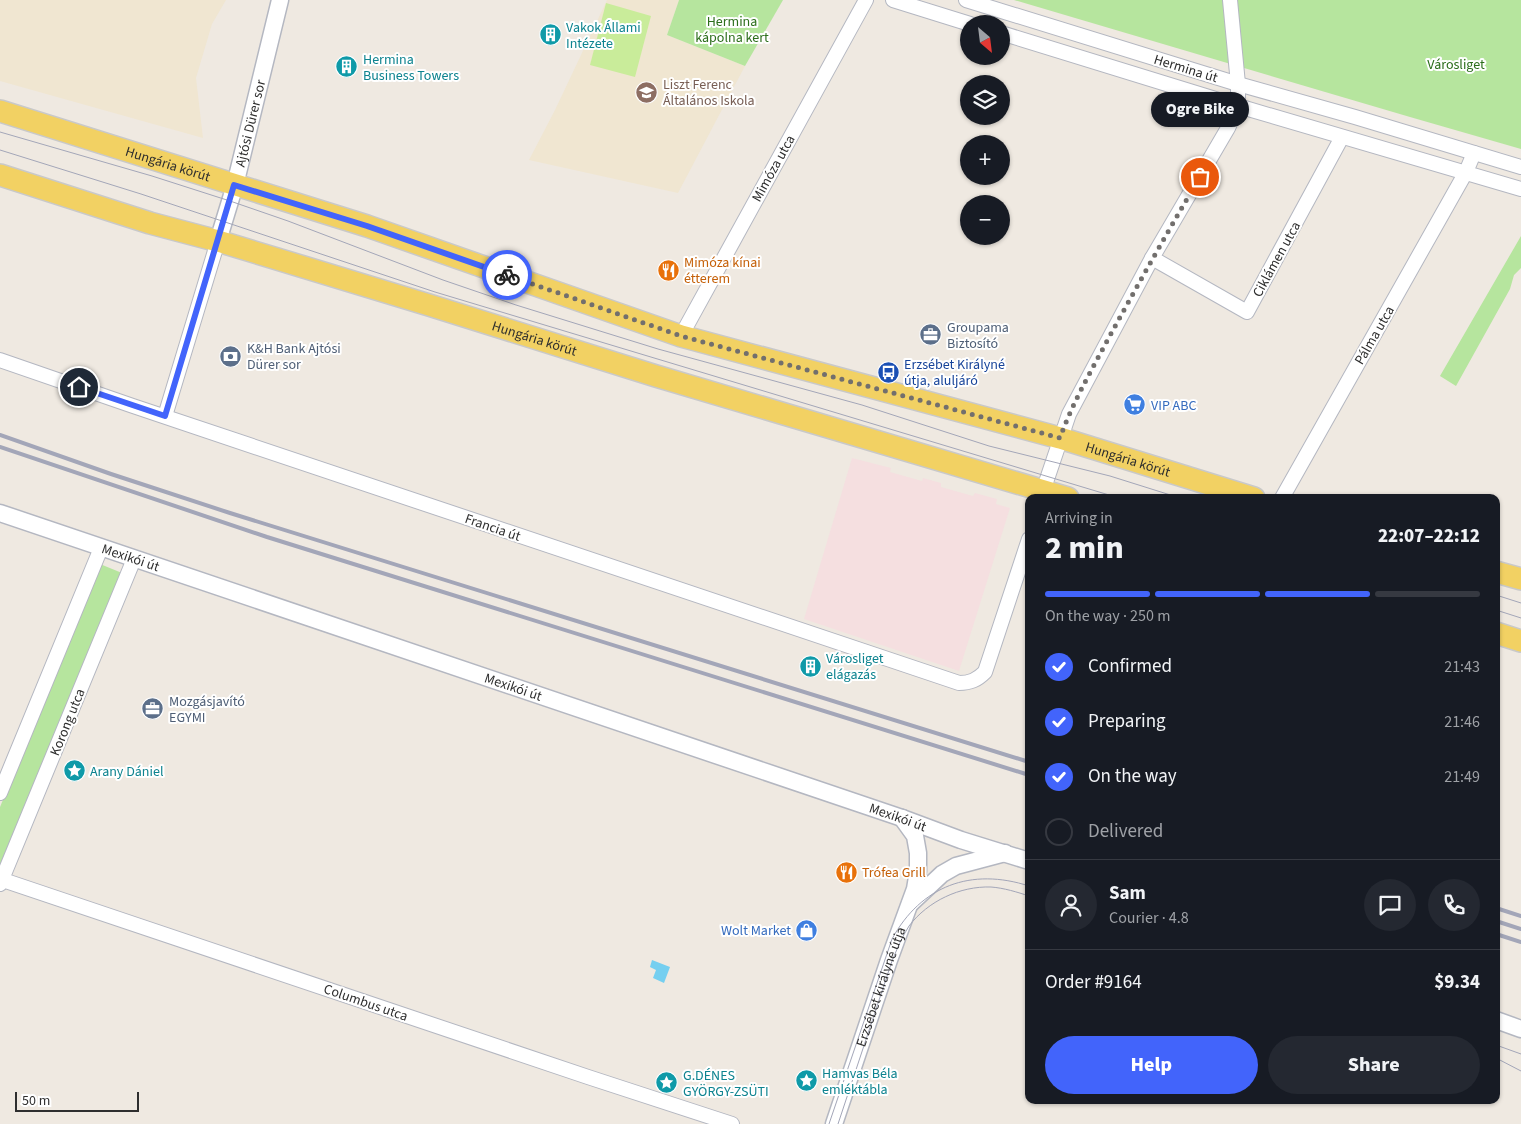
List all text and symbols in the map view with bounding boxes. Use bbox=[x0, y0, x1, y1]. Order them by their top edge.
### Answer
park label: Hermina kápolna kert bbox=[695, 12, 769, 48]
north arrow bbox=[960, 15, 1010, 65]
map controls bbox=[960, 15, 1010, 245]
place label: Vakok Állami Intézete bbox=[566, 18, 641, 54]
building icon: Vakok Állami Intézete bbox=[538, 23, 562, 47]
place label: Hermina Business Towers bbox=[363, 50, 459, 86]
street label: Hermina út bbox=[1151, 50, 1220, 88]
building icon: Hermina Business Towers bbox=[335, 55, 359, 79]
park label: Városliget bbox=[1427, 55, 1485, 75]
place label: Liszt Ferenc Általános Iskola bbox=[663, 75, 755, 111]
button: layers bbox=[960, 75, 1010, 125]
street label: Ajtósi Dürer sor bbox=[231, 78, 271, 169]
school or university icon: Liszt Ferenc Általános Iskola bbox=[635, 80, 659, 104]
callout: Ogre Bike bbox=[1151, 92, 1249, 127]
text: Ogre Bike bbox=[1166, 98, 1234, 120]
street label: Mimóza utca bbox=[747, 131, 800, 206]
button: + bbox=[960, 135, 1010, 185]
street label: Hungária körút bbox=[123, 142, 213, 187]
pin bbox=[1179, 156, 1221, 198]
icon: bag bbox=[1186, 163, 1214, 191]
button: − bbox=[960, 195, 1010, 245]
street label: Ciklámen utca bbox=[1248, 218, 1306, 301]
courier bbox=[482, 250, 532, 300]
place label: Mimóza kínai étterem bbox=[684, 253, 761, 289]
restaurant icon: Mimóza kínai étterem bbox=[656, 258, 680, 282]
icon: bike bbox=[493, 261, 521, 289]
street label: Pálma utca bbox=[1350, 302, 1400, 369]
street label: Hungária körút bbox=[489, 316, 580, 362]
place label: Groupama Biztosító bbox=[947, 318, 1009, 354]
office icon: Groupama Biztosító bbox=[919, 323, 943, 347]
place label: K&H Bank Ajtósi Dürer sor bbox=[247, 339, 341, 375]
bank icon: K&H Bank Ajtósi Dürer sor bbox=[219, 344, 243, 368]
place label: Erzsébet Királyné útja, aluljáró bbox=[904, 355, 1005, 391]
bus stop icon: Erzsébet Királyné útja, aluljáró bbox=[876, 360, 900, 384]
pin bbox=[58, 366, 100, 408]
icon: home bbox=[65, 373, 93, 401]
supermarket icon: VIP ABC bbox=[1123, 393, 1147, 417]
place label: VIP ABC bbox=[1151, 396, 1196, 416]
street label: Hungária körút bbox=[1083, 437, 1173, 483]
text: Arriving in bbox=[1045, 507, 1113, 529]
street label: Francia út bbox=[462, 509, 524, 547]
text: 22:07–22:12 bbox=[1378, 523, 1480, 550]
text: 2 min bbox=[1045, 525, 1124, 571]
street label: Mexikói út bbox=[99, 539, 162, 577]
text: On the way · 250 m bbox=[1045, 605, 1170, 627]
place label: Városliget elágazás bbox=[826, 649, 884, 685]
icon: check bbox=[1045, 653, 1073, 681]
text: Confirmed bbox=[1088, 653, 1172, 680]
building icon: Városliget elágazás bbox=[798, 654, 822, 678]
text: 21:43 bbox=[1444, 656, 1480, 678]
street label: Mexikói út bbox=[482, 669, 545, 707]
street label: Korong utca bbox=[45, 686, 90, 759]
place label: Mozgásjavító EGYMI bbox=[169, 692, 245, 728]
office icon: Mozgásjavító EGYMI bbox=[141, 697, 165, 721]
icon: check bbox=[1045, 708, 1073, 736]
text: Preparing bbox=[1088, 708, 1166, 735]
text: 21:46 bbox=[1444, 711, 1480, 733]
place icon: Arany Dániel bbox=[62, 759, 86, 783]
place label: Arany Dániel bbox=[90, 762, 164, 782]
icon: check bbox=[1045, 763, 1073, 791]
text: On the way bbox=[1088, 763, 1177, 790]
text: 21:49 bbox=[1444, 766, 1480, 788]
street label: Mexikói út bbox=[866, 799, 929, 837]
text: Delivered bbox=[1088, 818, 1163, 845]
restaurant icon: Trófea Grill bbox=[834, 860, 858, 884]
place label: Trófea Grill bbox=[862, 863, 926, 883]
button: person bbox=[1045, 879, 1097, 931]
button: chat bbox=[1364, 879, 1416, 931]
button: phone bbox=[1428, 879, 1480, 931]
text: Sam bbox=[1109, 880, 1146, 907]
text: Courier · 4.8 bbox=[1109, 907, 1189, 929]
shop icon: Wolt Market bbox=[795, 918, 819, 942]
place label: Wolt Market bbox=[721, 921, 791, 941]
street label: Erzsébet királyné útja bbox=[852, 924, 911, 1050]
text: Order #9164 bbox=[1045, 969, 1142, 996]
text: $9.34 bbox=[1434, 969, 1480, 996]
street label: Columbus utca bbox=[321, 979, 410, 1027]
button: Help bbox=[1045, 1036, 1258, 1094]
button: Share bbox=[1268, 1036, 1480, 1094]
place label: Hamvas Béla emléktábla bbox=[822, 1064, 898, 1100]
place label: G.DÉNES GYÖRGY-ZSÜTI bbox=[683, 1066, 769, 1102]
place icon: Hamvas Béla emléktábla bbox=[794, 1069, 818, 1093]
place icon: G.DÉNES GYÖRGY-ZSÜTI bbox=[655, 1071, 679, 1095]
scale bar bbox=[15, 1089, 139, 1112]
text: 50 m bbox=[22, 1091, 50, 1111]

